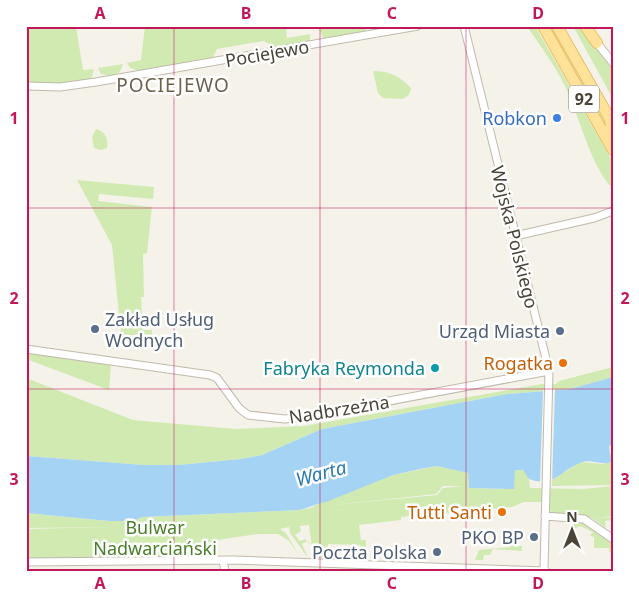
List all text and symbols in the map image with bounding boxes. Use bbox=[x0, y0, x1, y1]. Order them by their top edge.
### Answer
text: A bbox=[94, 2, 106, 24]
text: B bbox=[241, 2, 251, 24]
text: C bbox=[387, 2, 397, 24]
text: D bbox=[532, 2, 544, 24]
street label: Pociejewo bbox=[223, 34, 311, 72]
district label: POCIEJEWO bbox=[116, 72, 230, 98]
road number: 92 bbox=[569, 86, 599, 112]
place label: Robkon bbox=[482, 106, 547, 130]
text: 1 bbox=[9, 107, 19, 129]
text: 1 bbox=[620, 107, 630, 129]
marker: Robkon bbox=[551, 112, 563, 124]
street label: Wojska Polskiego bbox=[486, 163, 544, 311]
text: 2 bbox=[9, 287, 19, 309]
text: 2 bbox=[620, 287, 630, 309]
place label: Zakład Usług Wodnych bbox=[105, 307, 214, 352]
place label: Urząd Miasta bbox=[439, 319, 550, 343]
marker: Zakład Usług Wodnych bbox=[89, 323, 101, 335]
marker: Urząd Miasta bbox=[554, 325, 566, 337]
place label: Rogatka bbox=[484, 351, 553, 375]
place label: Fabryka Reymonda bbox=[263, 356, 425, 380]
marker: Rogatka bbox=[557, 357, 569, 369]
marker: Fabryka Reymonda bbox=[429, 362, 441, 374]
street label: Nadbrzeżna bbox=[287, 389, 391, 429]
water label: Warta bbox=[293, 454, 349, 492]
text: 3 bbox=[9, 468, 19, 490]
text: 3 bbox=[620, 468, 630, 490]
place label: Tutti Santi bbox=[407, 500, 492, 524]
north arrow bbox=[546, 504, 596, 554]
marker: Tutti Santi bbox=[496, 506, 508, 518]
text: N bbox=[566, 507, 578, 526]
park label: Bulwar Nadwarciański bbox=[93, 515, 217, 560]
place label: PKO BP bbox=[461, 525, 524, 549]
marker: PKO BP bbox=[528, 531, 540, 543]
place label: Poczta Polska bbox=[312, 540, 427, 564]
marker: Poczta Polska bbox=[431, 546, 443, 558]
text: A bbox=[94, 572, 106, 594]
text: B bbox=[241, 572, 251, 594]
text: C bbox=[387, 572, 397, 594]
text: D bbox=[532, 572, 544, 594]

